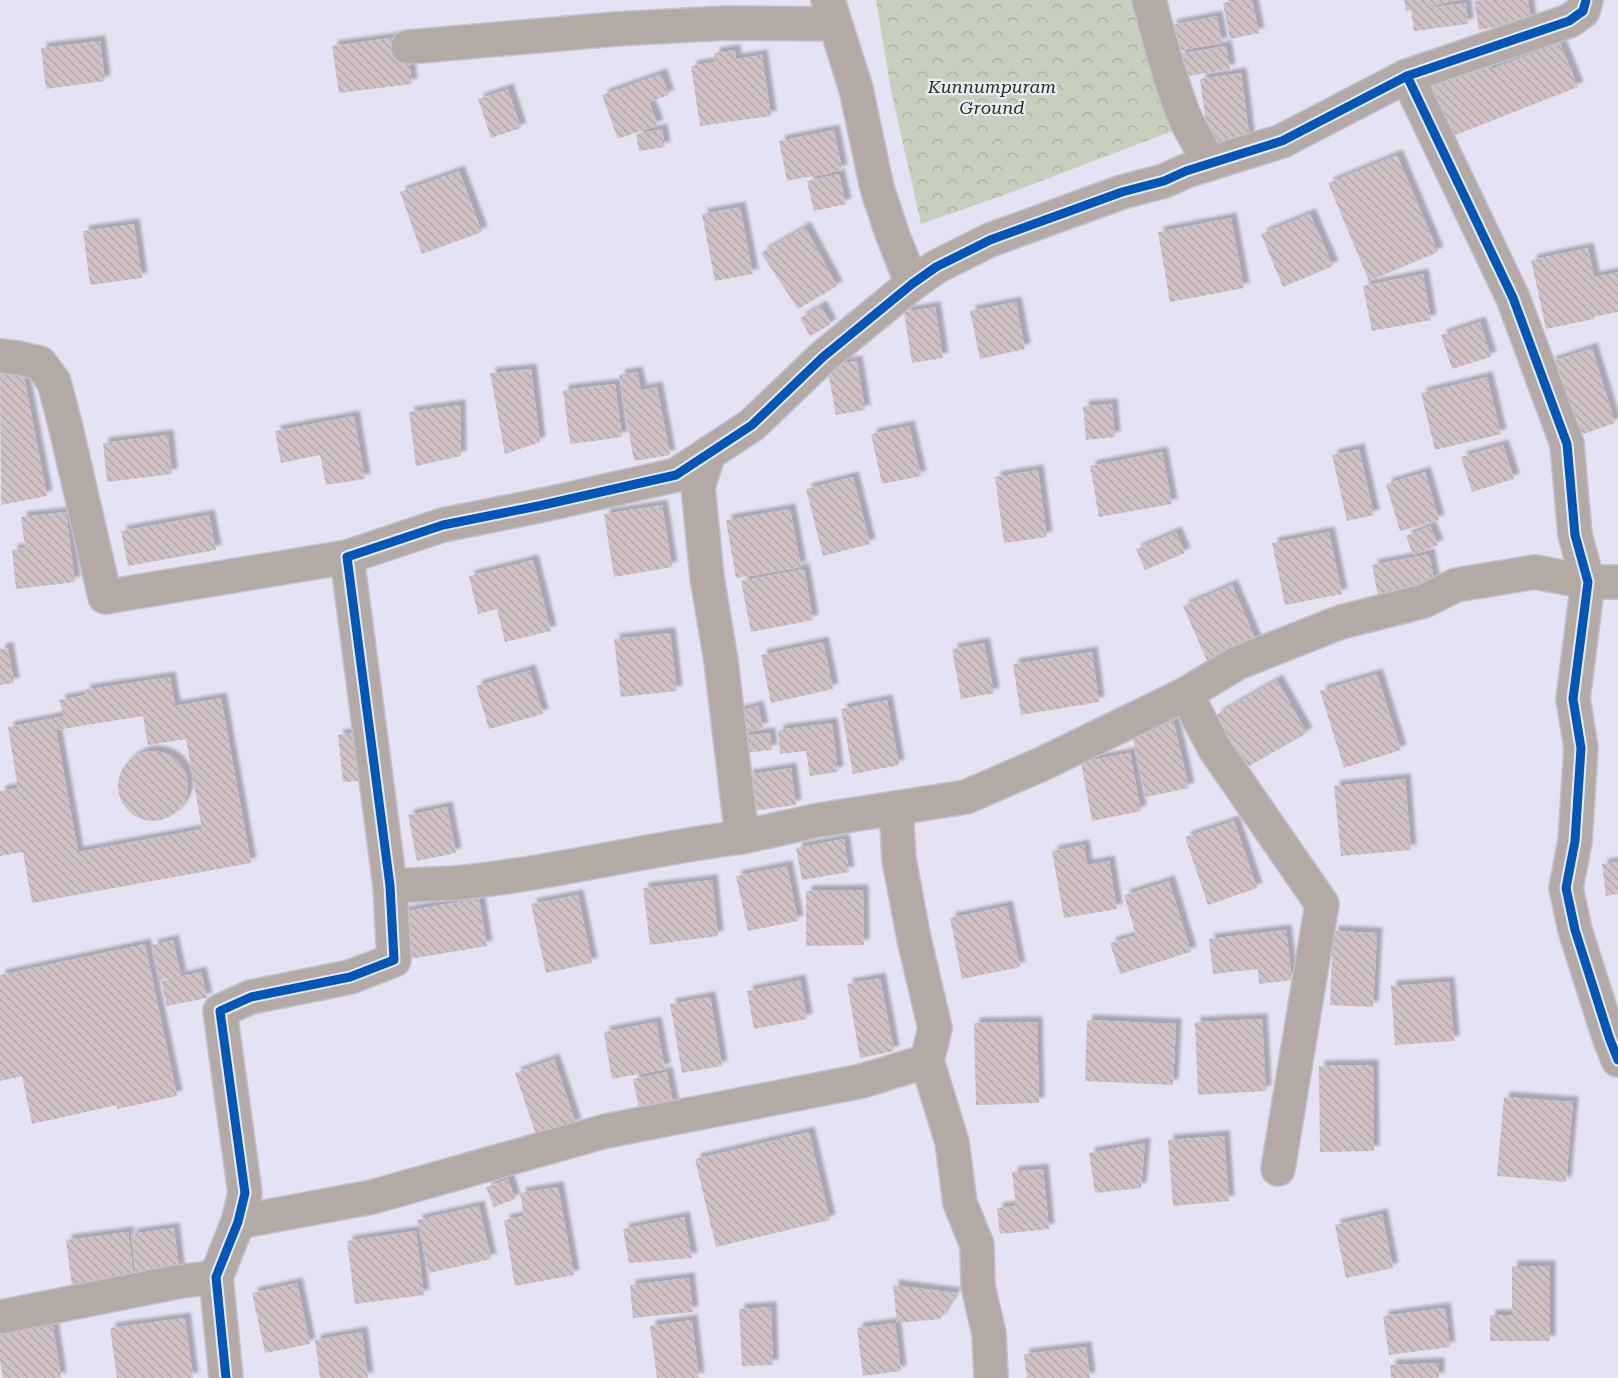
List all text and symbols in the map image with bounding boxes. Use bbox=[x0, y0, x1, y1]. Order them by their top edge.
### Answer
park label: Kunnumpuram Ground bbox=[927, 76, 1056, 118]

